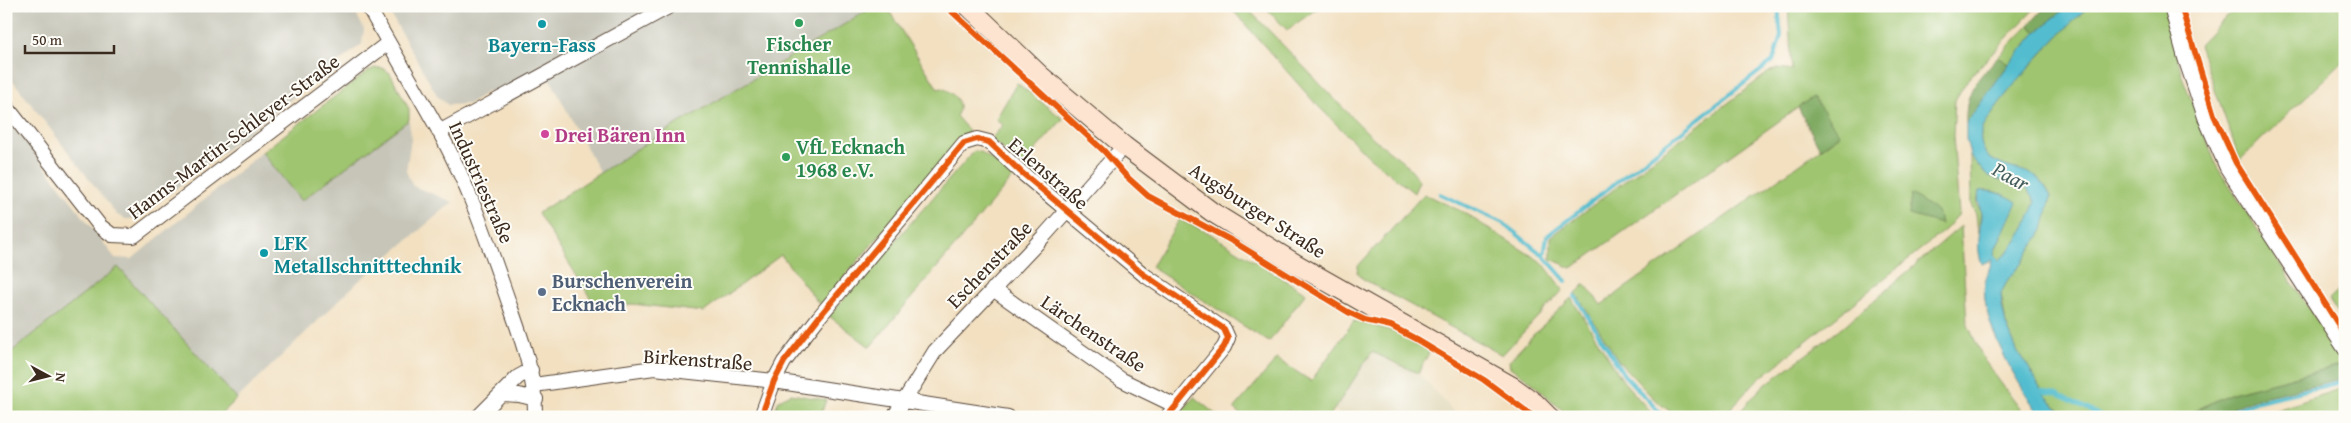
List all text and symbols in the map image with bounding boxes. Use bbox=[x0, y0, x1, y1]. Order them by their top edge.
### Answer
marker: Fischer Tennishalle bbox=[793, 17, 805, 29]
marker: Bayern-Fass bbox=[536, 18, 548, 30]
scale bar bbox=[25, 22, 114, 54]
text: 50 m bbox=[32, 29, 63, 50]
place label: Fischer Tennishalle bbox=[747, 29, 851, 81]
place label: Bayern-Fass bbox=[488, 30, 596, 59]
street label: Hanns-Martin-Schleyer-Straße bbox=[121, 47, 345, 225]
street label: Industriestraße bbox=[442, 116, 522, 248]
place label: Drei Bären Inn bbox=[555, 120, 685, 149]
marker: Drei Bären Inn bbox=[539, 128, 551, 140]
street label: Erlenstraße bbox=[1002, 130, 1096, 216]
place label: VfL Ecknach 1968 e.V. bbox=[796, 132, 905, 184]
marker: VfL Ecknach 1968 e.V. bbox=[780, 151, 792, 163]
water label: Paar bbox=[1986, 153, 2036, 199]
street label: Augsburger Straße bbox=[1184, 155, 1332, 265]
street label: Eschenstraße bbox=[940, 214, 1038, 314]
place label: LFK Metallschnitttechnik bbox=[274, 228, 462, 280]
marker: LFK Metallschnitttechnik bbox=[258, 247, 270, 259]
place label: Burschenverein Ecknach bbox=[552, 266, 693, 318]
marker: Burschenverein Ecknach bbox=[536, 286, 548, 298]
street label: Lärchenstraße bbox=[1036, 287, 1152, 379]
street label: Birkenstraße bbox=[643, 341, 753, 377]
north arrow bbox=[22, 350, 72, 400]
text: N bbox=[50, 372, 71, 384]

